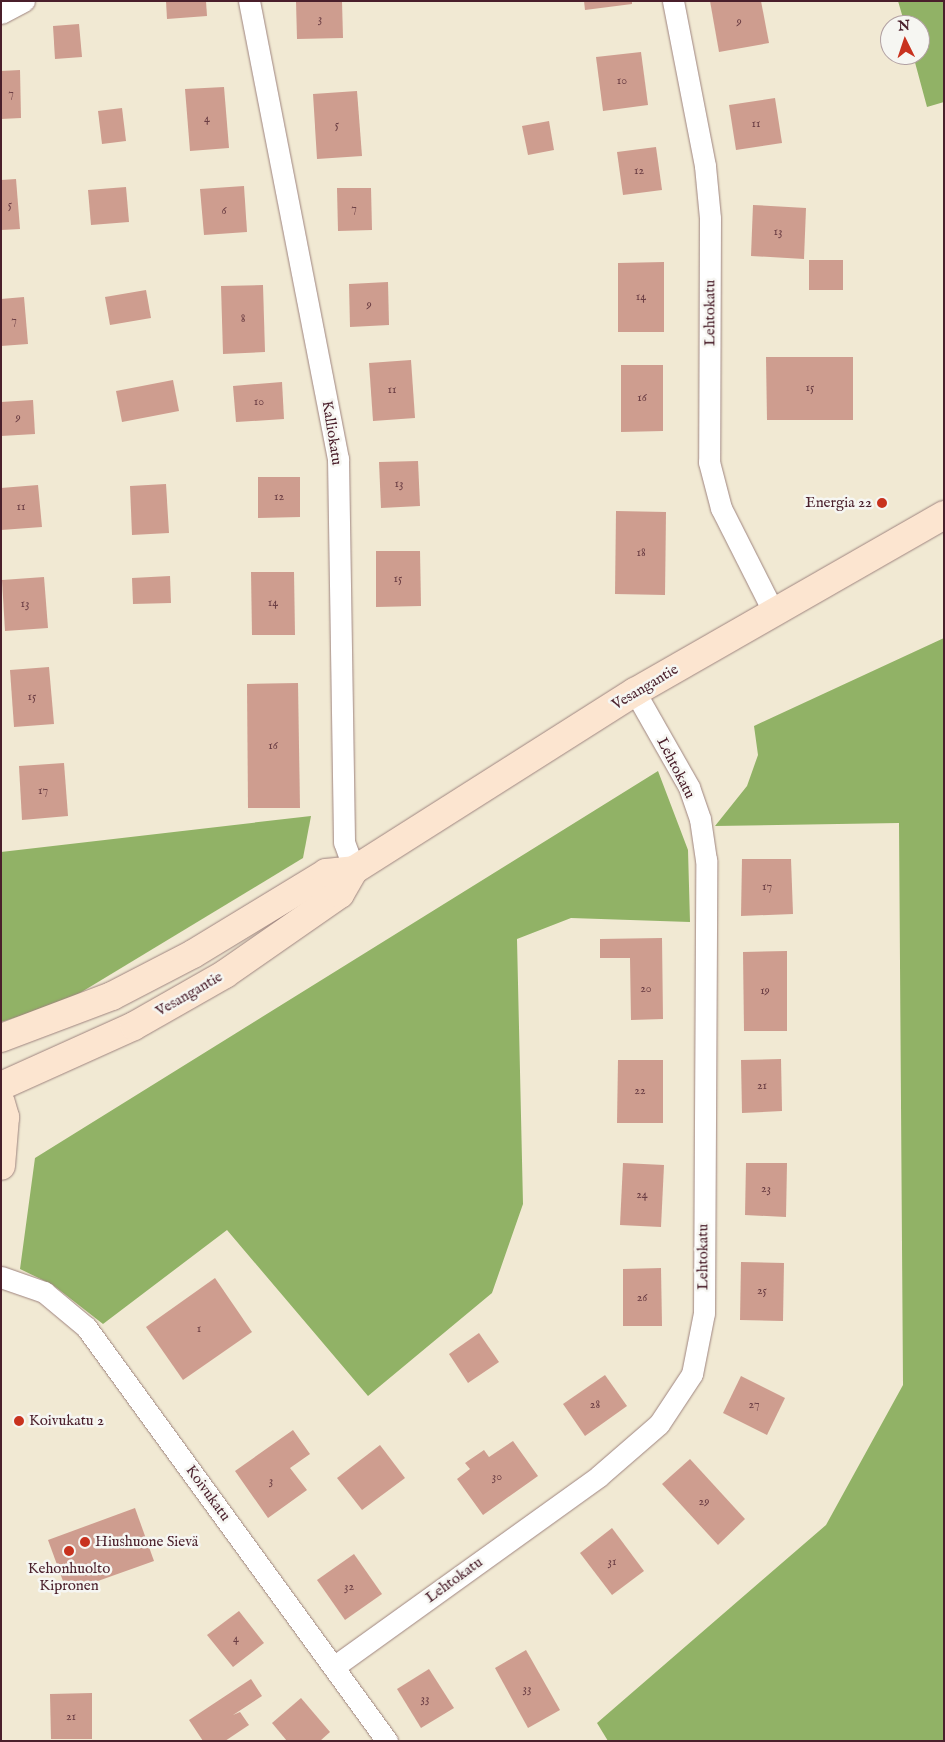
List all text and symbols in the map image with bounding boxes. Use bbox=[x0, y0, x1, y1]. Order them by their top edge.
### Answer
house number: 3 bbox=[318, 12, 322, 26]
house number: 9 bbox=[736, 15, 742, 29]
north arrow bbox=[880, 15, 930, 65]
text: N bbox=[897, 17, 911, 35]
house number: 10 bbox=[617, 74, 627, 88]
house number: 7 bbox=[8, 87, 14, 101]
house number: 4 bbox=[204, 112, 210, 126]
house number: 11 bbox=[752, 117, 760, 131]
house number: 5 bbox=[335, 118, 339, 132]
house number: 12 bbox=[634, 164, 644, 178]
house number: 5 bbox=[8, 198, 12, 212]
house number: 7 bbox=[351, 202, 357, 216]
house number: 6 bbox=[221, 204, 227, 218]
house number: 13 bbox=[774, 225, 782, 239]
street label: Lehtokatu bbox=[701, 280, 719, 346]
house number: 14 bbox=[636, 290, 646, 304]
house number: 9 bbox=[366, 298, 372, 312]
house number: 8 bbox=[241, 312, 245, 326]
house number: 7 bbox=[11, 314, 17, 328]
house number: 15 bbox=[806, 381, 814, 395]
house number: 11 bbox=[388, 383, 396, 397]
house number: 16 bbox=[637, 391, 647, 405]
house number: 10 bbox=[254, 395, 264, 409]
street label: Kalliokatu bbox=[318, 400, 346, 466]
house number: 9 bbox=[15, 411, 21, 425]
house number: 13 bbox=[395, 477, 403, 491]
house number: 12 bbox=[274, 490, 284, 504]
place label: Energia 22 bbox=[805, 494, 872, 512]
marker: Energia 22 bbox=[876, 497, 888, 509]
house number: 11 bbox=[17, 500, 25, 514]
house number: 18 bbox=[636, 546, 646, 560]
house number: 15 bbox=[394, 572, 402, 586]
house number: 14 bbox=[268, 596, 278, 610]
house number: 13 bbox=[21, 597, 29, 611]
street label: Vesangantie bbox=[609, 660, 681, 714]
house number: 15 bbox=[28, 690, 36, 704]
street label: Lehtokatu bbox=[653, 734, 699, 802]
house number: 16 bbox=[268, 739, 278, 753]
house number: 17 bbox=[38, 784, 48, 798]
house number: 17 bbox=[762, 880, 772, 894]
street label: Vesangantie bbox=[152, 968, 226, 1020]
house number: 20 bbox=[640, 982, 652, 996]
house number: 19 bbox=[760, 984, 770, 998]
house number: 21 bbox=[757, 1079, 767, 1093]
house number: 22 bbox=[634, 1084, 646, 1098]
house number: 23 bbox=[761, 1182, 771, 1196]
house number: 24 bbox=[636, 1188, 648, 1202]
street label: Lehtokatu bbox=[694, 1224, 712, 1290]
house number: 25 bbox=[757, 1284, 767, 1298]
house number: 26 bbox=[637, 1291, 647, 1305]
house number: 1 bbox=[197, 1322, 201, 1336]
house number: 28 bbox=[590, 1398, 600, 1412]
house number: 27 bbox=[748, 1398, 760, 1412]
place label: Koivukatu 2 bbox=[29, 1412, 104, 1430]
marker: Koivukatu 2 bbox=[13, 1415, 25, 1427]
street label: Koivukatu bbox=[182, 1462, 234, 1524]
house number: 30 bbox=[492, 1470, 502, 1484]
house number: 3 bbox=[269, 1474, 273, 1488]
house number: 29 bbox=[699, 1495, 709, 1509]
place label: Hiushuone Sievä bbox=[95, 1533, 198, 1551]
marker: Hiushuone Sievä bbox=[79, 1536, 91, 1548]
marker: Kehonhuolto Kipronen bbox=[63, 1545, 75, 1557]
street label: Lehtokatu bbox=[422, 1553, 486, 1607]
house number: 31 bbox=[608, 1555, 616, 1569]
place label: Kehonhuolto Kipronen bbox=[28, 1559, 110, 1594]
house number: 32 bbox=[344, 1580, 354, 1594]
house number: 4 bbox=[233, 1632, 239, 1646]
house number: 33 bbox=[523, 1682, 531, 1696]
house number: 33 bbox=[421, 1692, 429, 1706]
house number: 21 bbox=[66, 1710, 76, 1724]

